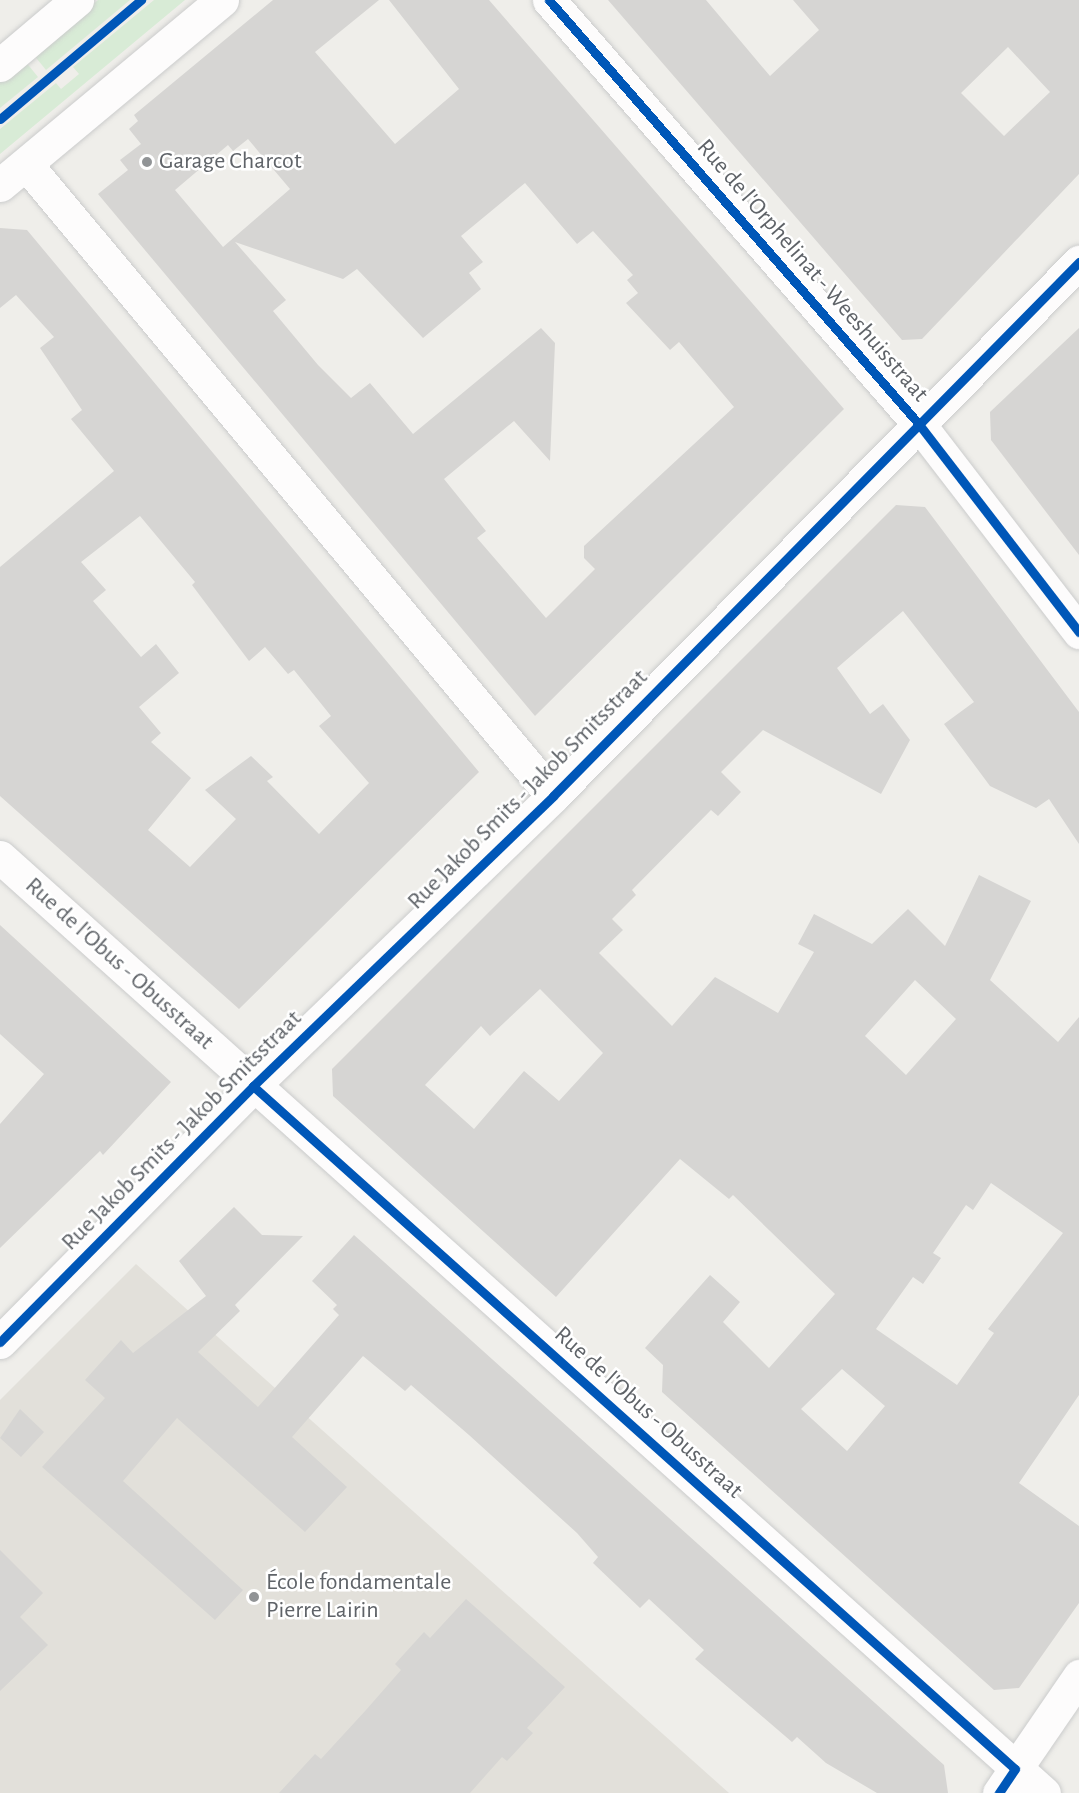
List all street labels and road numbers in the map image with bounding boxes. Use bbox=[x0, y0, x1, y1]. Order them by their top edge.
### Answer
street label: Rue de l'Orphelinat - Weeshuisstraat bbox=[690, 134, 934, 408]
street label: Rue Jakob Smits - Jakob Smitsstraat bbox=[402, 664, 654, 916]
street label: Rue de l'Obus - Obusstraat bbox=[19, 872, 219, 1056]
street label: Rue Jakob Smits - Jakob Smitsstraat bbox=[56, 1005, 308, 1257]
street label: Rue de l'Obus - Obusstraat bbox=[548, 1321, 748, 1505]

